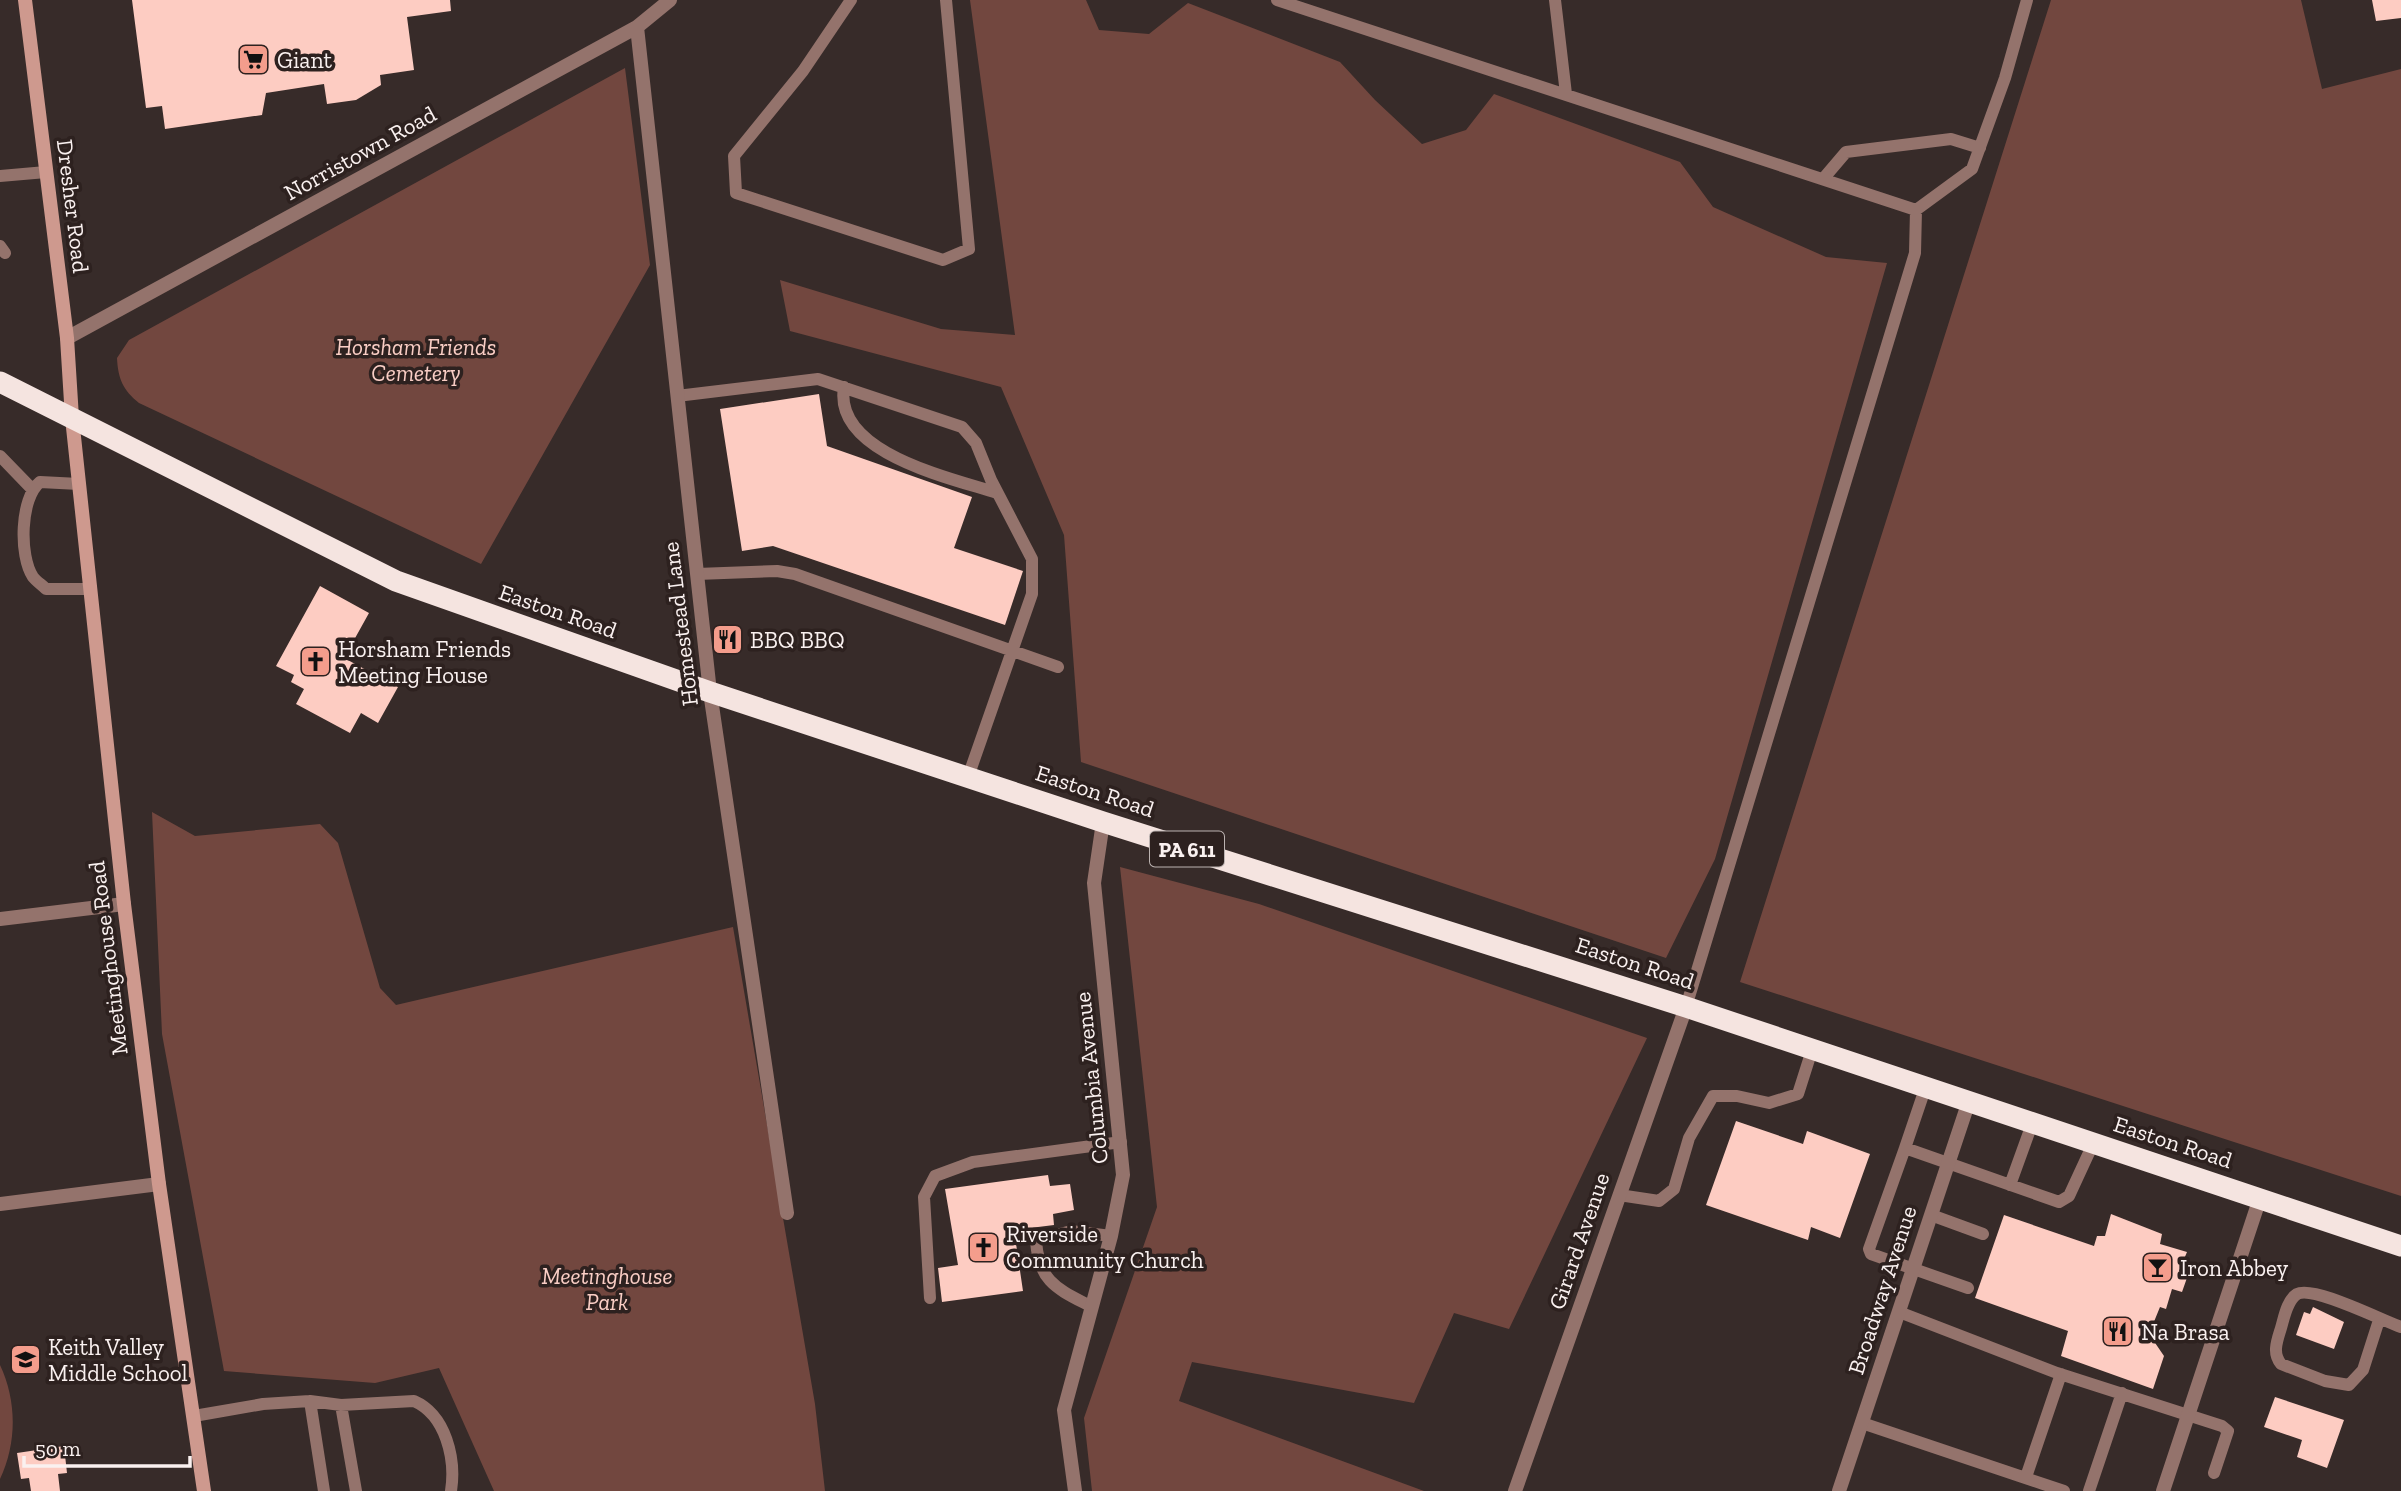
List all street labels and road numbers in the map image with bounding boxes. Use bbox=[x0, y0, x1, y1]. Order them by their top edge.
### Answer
street label: Norristown Road bbox=[279, 99, 441, 206]
street label: Dresher Road bbox=[51, 138, 95, 275]
street label: Homestead Lane bbox=[656, 540, 704, 708]
street label: Easton Road bbox=[495, 578, 621, 644]
street label: Easton Road bbox=[1032, 759, 1158, 823]
road number: PA 611 bbox=[1150, 832, 1224, 866]
street label: Meetinghouse Road bbox=[82, 859, 134, 1057]
street label: Easton Road bbox=[1572, 931, 1698, 995]
street label: Columbia Avenue bbox=[1068, 991, 1114, 1165]
street label: Easton Road bbox=[2110, 1110, 2236, 1174]
street label: Girard Avenue bbox=[1543, 1169, 1615, 1313]
street label: Broadway Avenue bbox=[1842, 1202, 1922, 1378]

